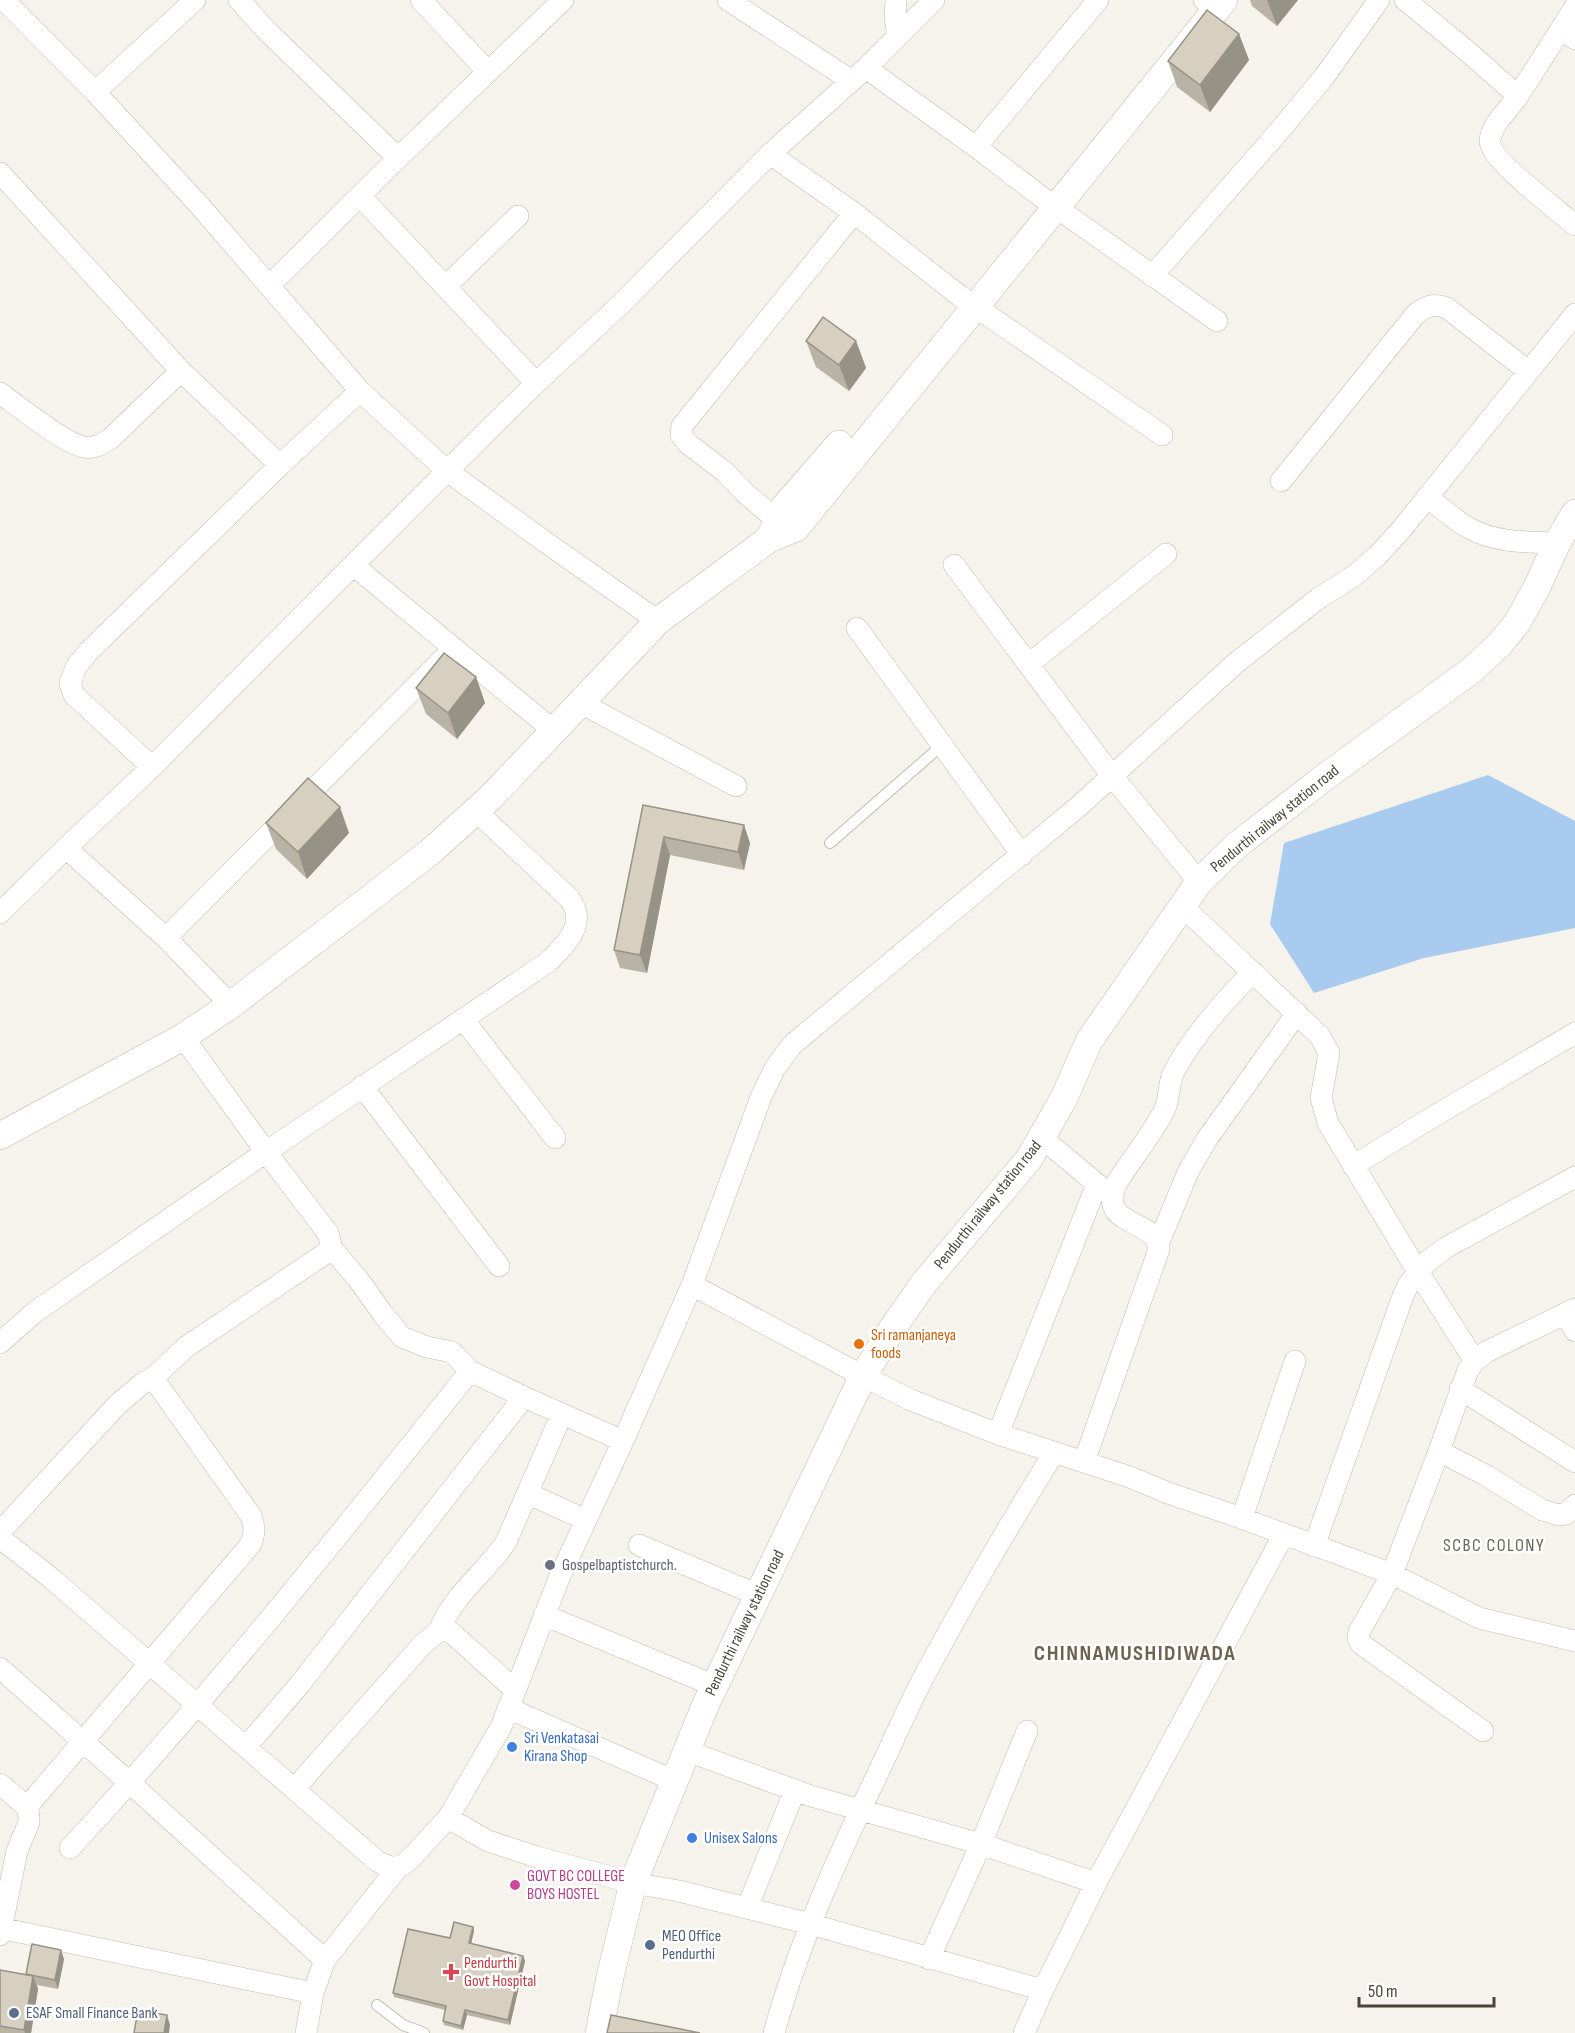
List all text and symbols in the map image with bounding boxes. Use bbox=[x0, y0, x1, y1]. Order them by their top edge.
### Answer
street label: Pendurthi railway station road bbox=[1207, 761, 1343, 877]
street label: Pendurthi railway station road bbox=[930, 1137, 1046, 1273]
place label: Sri ramanjaneya foods bbox=[871, 1326, 956, 1363]
marker: Sri ramanjaneya foods bbox=[852, 1337, 866, 1351]
district label: SCBC COLONY bbox=[1443, 1535, 1545, 1556]
street label: Pendurthi railway station road bbox=[701, 1547, 789, 1699]
place label: Gospelbaptistchurch. bbox=[562, 1556, 677, 1575]
marker: Gospelbaptistchurch. bbox=[543, 1558, 557, 1572]
district label: CHINNAMUSHIDIWADA bbox=[1034, 1640, 1236, 1667]
place label: Sri Venkatasai Kirana Shop bbox=[524, 1729, 599, 1766]
marker: Sri Venkatasai Kirana Shop bbox=[505, 1740, 519, 1754]
place label: Unisex Salons bbox=[704, 1829, 778, 1848]
marker: Unisex Salons bbox=[685, 1831, 699, 1845]
place label: GOVT BC COLLEGE BOYS HOSTEL bbox=[527, 1867, 625, 1904]
marker: GOVT BC COLLEGE BOYS HOSTEL bbox=[508, 1878, 522, 1892]
place label: MEO Office Pendurthi bbox=[662, 1927, 721, 1964]
marker: MEO Office Pendurthi bbox=[643, 1938, 657, 1952]
place label: Pendurthi Govt Hospital bbox=[464, 1954, 536, 1991]
marker: Pendurthi Govt Hospital bbox=[442, 1963, 460, 1981]
scale bar bbox=[1359, 1970, 1494, 2008]
text: 50 m bbox=[1368, 1981, 1398, 2002]
place label: ESAF Small Finance Bank bbox=[26, 2004, 158, 2023]
marker: ESAF Small Finance Bank bbox=[7, 2006, 21, 2020]

